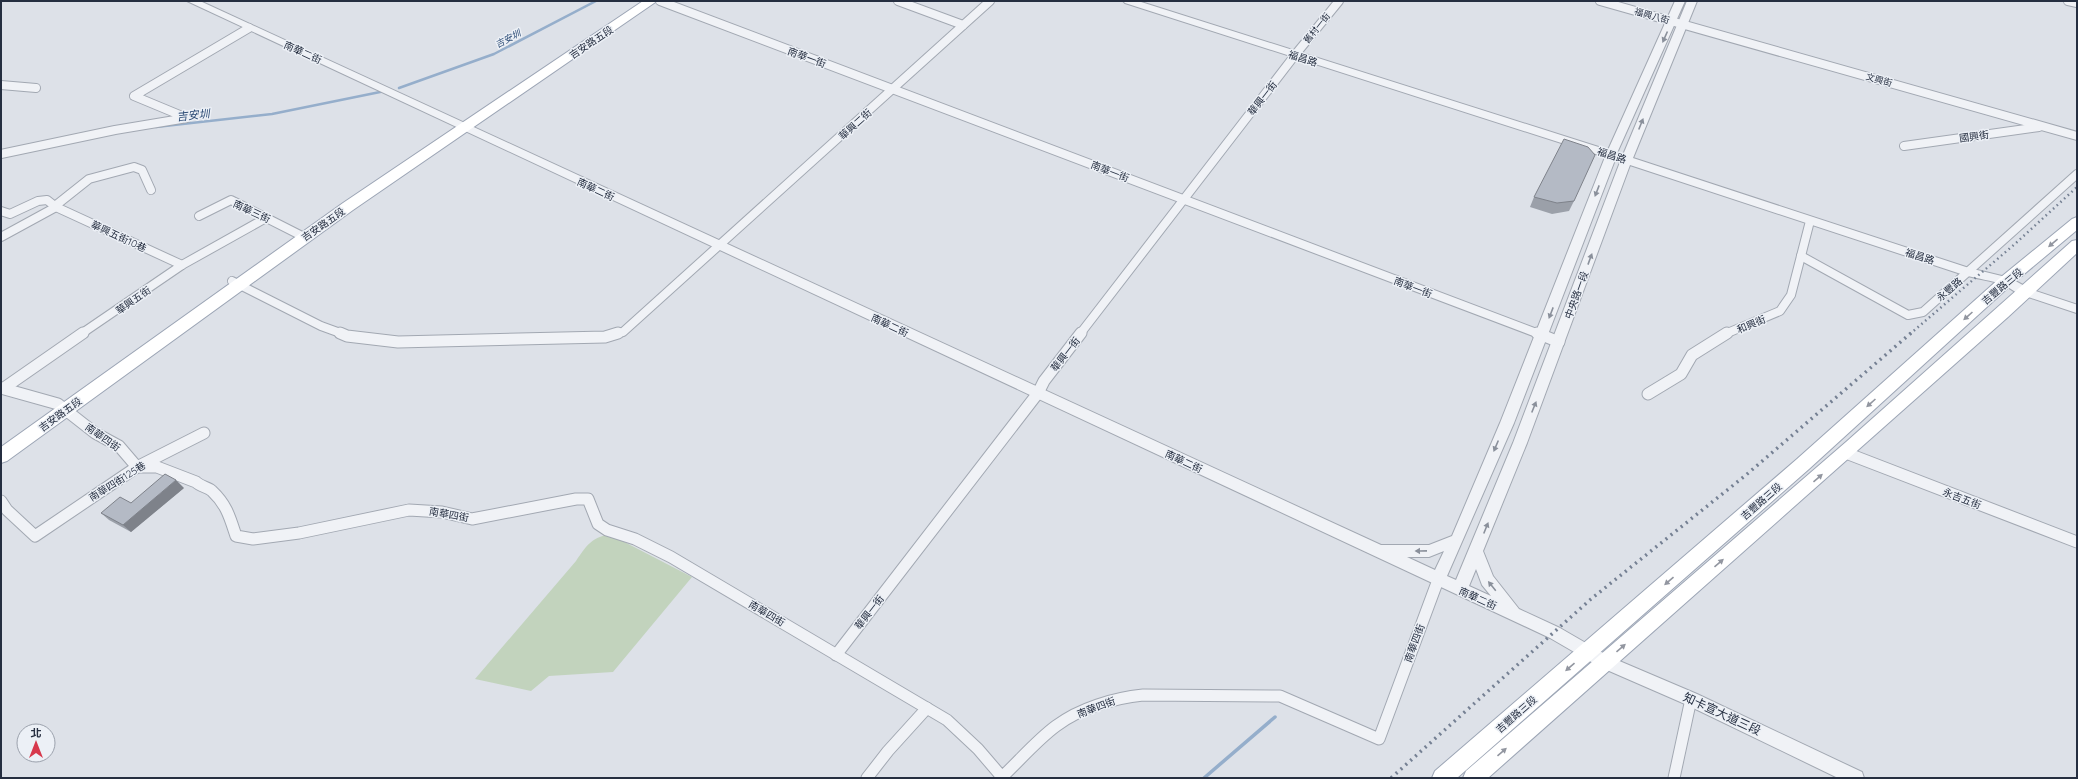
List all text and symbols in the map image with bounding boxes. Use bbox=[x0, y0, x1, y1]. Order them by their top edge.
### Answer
street label: 福興八街 bbox=[1633, 5, 1671, 26]
street label: 舊村一街 bbox=[1301, 10, 1332, 45]
street label: 吉安路五段 bbox=[567, 23, 616, 62]
water label: 吉安圳 bbox=[493, 26, 524, 50]
one-way arrow bbox=[1661, 31, 1667, 43]
street label: 南華二街 bbox=[282, 38, 324, 67]
street label: 南華一街 bbox=[786, 45, 828, 70]
street label: 福昌路 bbox=[1287, 48, 1319, 69]
street label: 文興街 bbox=[1865, 71, 1894, 89]
street label: 華興一街 bbox=[1245, 79, 1280, 118]
water label: 吉安圳 bbox=[176, 106, 212, 124]
street label: 華興二街 bbox=[836, 106, 875, 143]
one-way arrow bbox=[1638, 118, 1644, 129]
street label: 國興街 bbox=[1958, 128, 1990, 145]
street label: 福昌路 bbox=[1596, 145, 1628, 166]
street label: 南華一街 bbox=[1089, 158, 1131, 185]
street label: 南華二街 bbox=[575, 175, 617, 204]
one-way arrow bbox=[1594, 186, 1600, 198]
street label: 南華三街 bbox=[231, 197, 273, 226]
street label: 吉安路五段 bbox=[299, 205, 347, 244]
street label: 華興五街10巷 bbox=[89, 218, 149, 255]
one-way arrow bbox=[2048, 238, 2059, 247]
street label: 福昌路 bbox=[1904, 246, 1936, 267]
one-way arrow bbox=[1587, 253, 1593, 265]
street label: 吉豐路三段 bbox=[1979, 265, 2026, 307]
street label: 中央路一段 bbox=[1562, 269, 1591, 321]
street label: 南華一街 bbox=[1392, 274, 1434, 301]
street label: 永豐路 bbox=[1934, 275, 1965, 304]
street label: 華興五街 bbox=[113, 284, 153, 317]
one-way arrow bbox=[1547, 307, 1553, 319]
street label: 南華二街 bbox=[869, 311, 911, 340]
one-way arrow bbox=[1963, 311, 1973, 321]
street label: 和興街 bbox=[1735, 313, 1768, 336]
street label: 華興一街 bbox=[1048, 335, 1083, 374]
street label: 吉安路五段 bbox=[36, 394, 84, 434]
one-way arrow bbox=[1866, 398, 1876, 408]
one-way arrow bbox=[1531, 400, 1537, 412]
street label: 南華四街 bbox=[83, 421, 123, 454]
one-way arrow bbox=[1493, 441, 1499, 453]
street label: 南華二街 bbox=[1163, 447, 1205, 476]
street label: 南華四街125巷 bbox=[86, 459, 148, 504]
one-way arrow bbox=[1813, 474, 1823, 483]
street label: 吉豐路三段 bbox=[1738, 480, 1784, 523]
street label: 永吉五街 bbox=[1941, 485, 1983, 512]
street label: 南華四街 bbox=[428, 505, 470, 524]
one-way arrow bbox=[1483, 521, 1489, 533]
one-way arrow bbox=[1414, 548, 1427, 554]
one-way arrow bbox=[1714, 558, 1725, 567]
one-way arrow bbox=[1663, 577, 1674, 586]
one-way arrow bbox=[1487, 580, 1496, 591]
street label: 南華二街 bbox=[1457, 584, 1499, 613]
street label: 華興一街 bbox=[852, 593, 887, 632]
street label: 南華四街 bbox=[746, 598, 787, 629]
street label: 南華四街 bbox=[1402, 622, 1427, 664]
one-way arrow bbox=[1616, 643, 1626, 652]
one-way arrow bbox=[1565, 662, 1576, 671]
street label: 知卡宣大道三段 bbox=[1681, 689, 1763, 738]
street label: 吉豐路三段 bbox=[1493, 693, 1539, 736]
street label: 南華四街 bbox=[1075, 694, 1117, 721]
north arrow bbox=[16, 723, 56, 763]
text: 北 bbox=[31, 726, 42, 740]
one-way arrow bbox=[1497, 748, 1508, 757]

